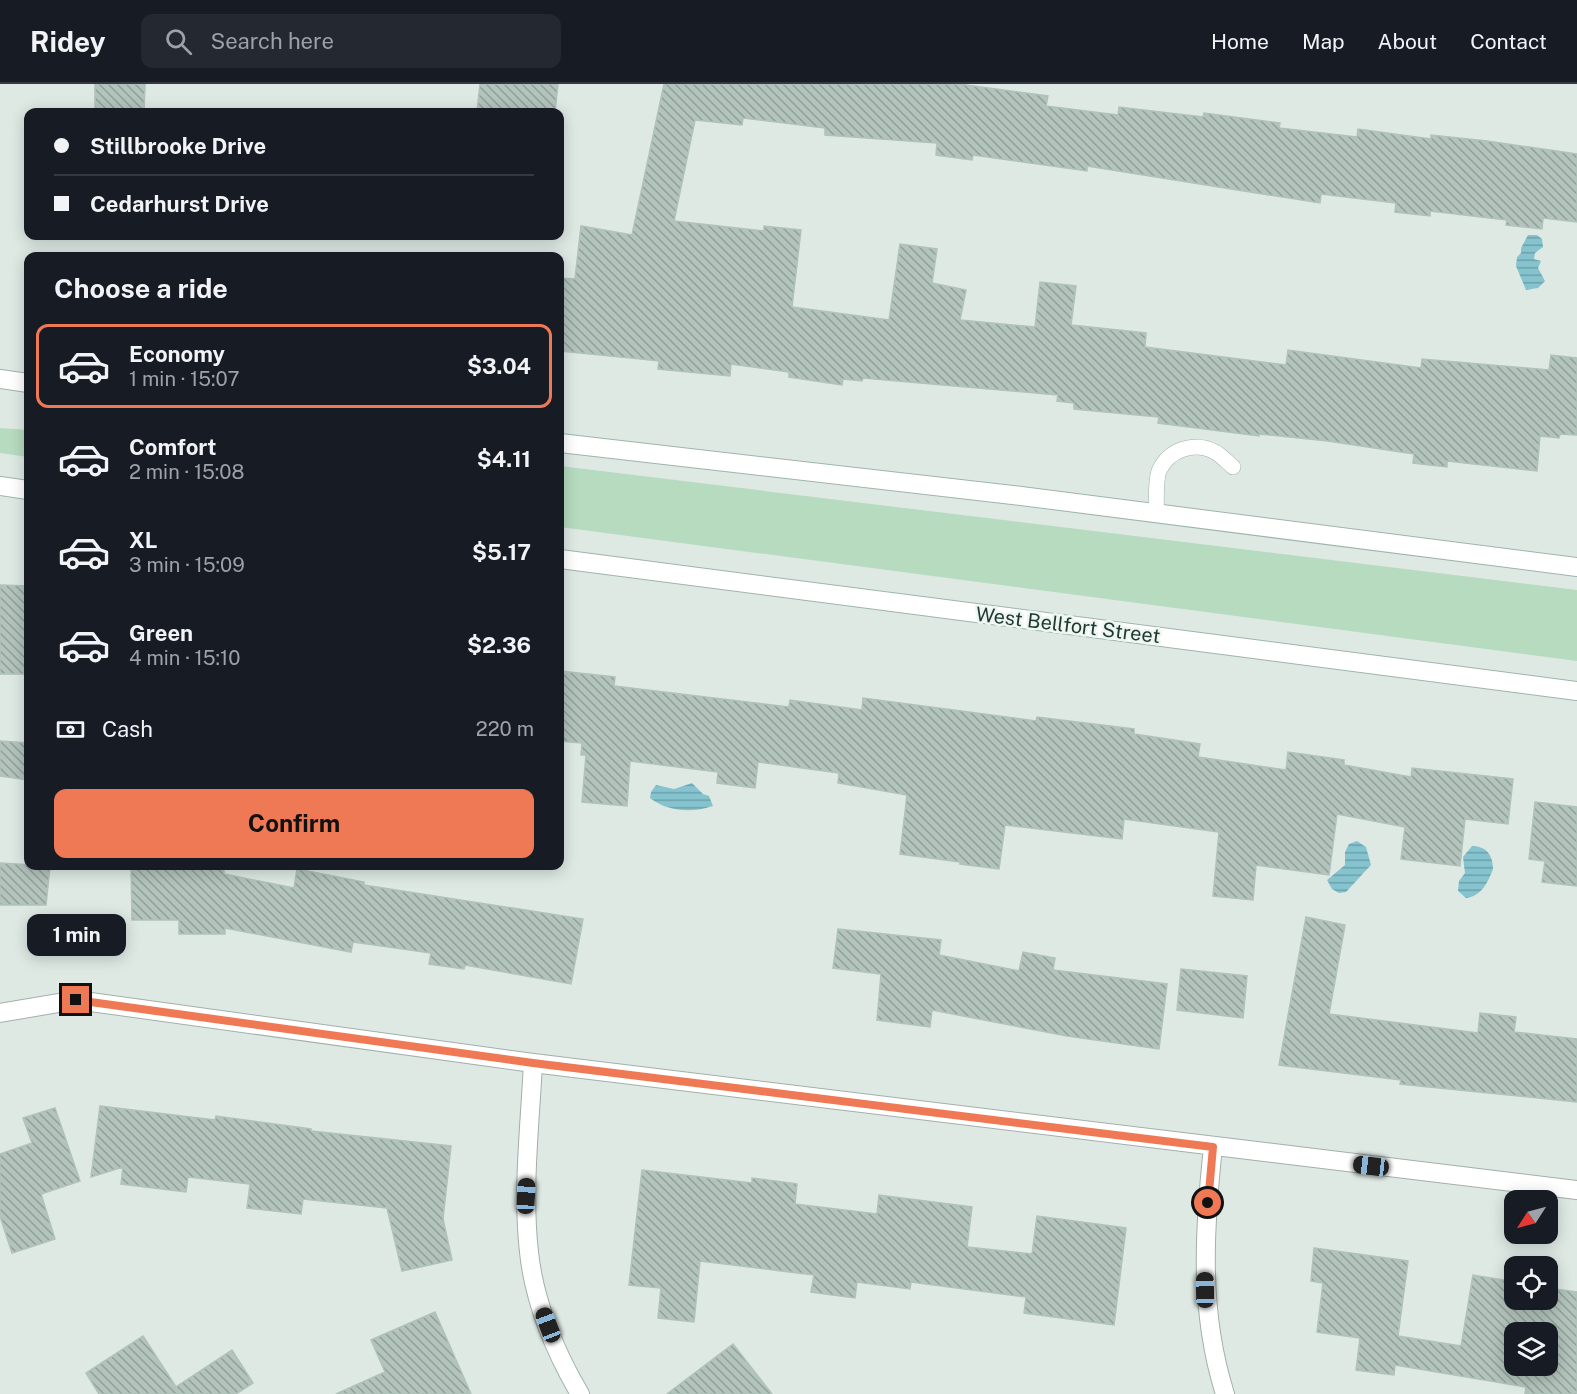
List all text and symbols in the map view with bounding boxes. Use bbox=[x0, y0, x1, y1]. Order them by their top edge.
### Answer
search box bbox=[141, 14, 561, 68]
text: Ridey bbox=[30, 25, 105, 58]
icon: search bbox=[162, 25, 195, 58]
text: Search here bbox=[210, 28, 334, 54]
text: Home bbox=[1211, 29, 1269, 54]
text: Map bbox=[1302, 29, 1345, 54]
text: About bbox=[1378, 29, 1437, 54]
text: Contact bbox=[1470, 29, 1547, 54]
text: Stillbrooke Drive bbox=[90, 133, 266, 159]
text: Cedarhurst Drive bbox=[90, 191, 269, 217]
text: Choose a ride bbox=[54, 272, 228, 304]
icon: car bbox=[57, 339, 111, 393]
text: Economy bbox=[129, 341, 225, 367]
text: $3.04 bbox=[467, 353, 531, 379]
text: 1 min · 15:07 bbox=[129, 367, 239, 391]
icon: car bbox=[57, 432, 111, 486]
text: Comfort bbox=[129, 434, 216, 460]
text: $4.11 bbox=[477, 446, 531, 472]
text: 2 min · 15:08 bbox=[129, 460, 244, 484]
icon: car bbox=[57, 525, 111, 579]
text: XL bbox=[129, 527, 157, 553]
text: $5.17 bbox=[472, 539, 531, 565]
text: 3 min · 15:09 bbox=[129, 553, 245, 577]
street label: West Bellfort Street bbox=[974, 602, 1162, 648]
icon: car bbox=[57, 618, 111, 672]
text: Green bbox=[129, 620, 193, 646]
text: $2.36 bbox=[467, 632, 531, 658]
text: 4 min · 15:10 bbox=[129, 646, 240, 670]
icon: cash bbox=[54, 713, 87, 746]
text: Cash bbox=[102, 716, 153, 742]
text: 220 m bbox=[476, 717, 534, 741]
button: Confirm bbox=[54, 789, 534, 858]
callout: 1 min bbox=[26, 913, 125, 955]
text: 1 min bbox=[52, 923, 101, 947]
route end bbox=[62, 986, 89, 1013]
car bbox=[1352, 1155, 1390, 1177]
car bbox=[516, 1178, 536, 1214]
route start bbox=[1194, 1189, 1221, 1216]
north arrow bbox=[1504, 1190, 1558, 1244]
map controls bbox=[1504, 1190, 1558, 1376]
button: locate bbox=[1504, 1256, 1558, 1310]
car bbox=[1196, 1272, 1214, 1308]
car bbox=[533, 1305, 563, 1345]
button: layers bbox=[1504, 1322, 1558, 1376]

